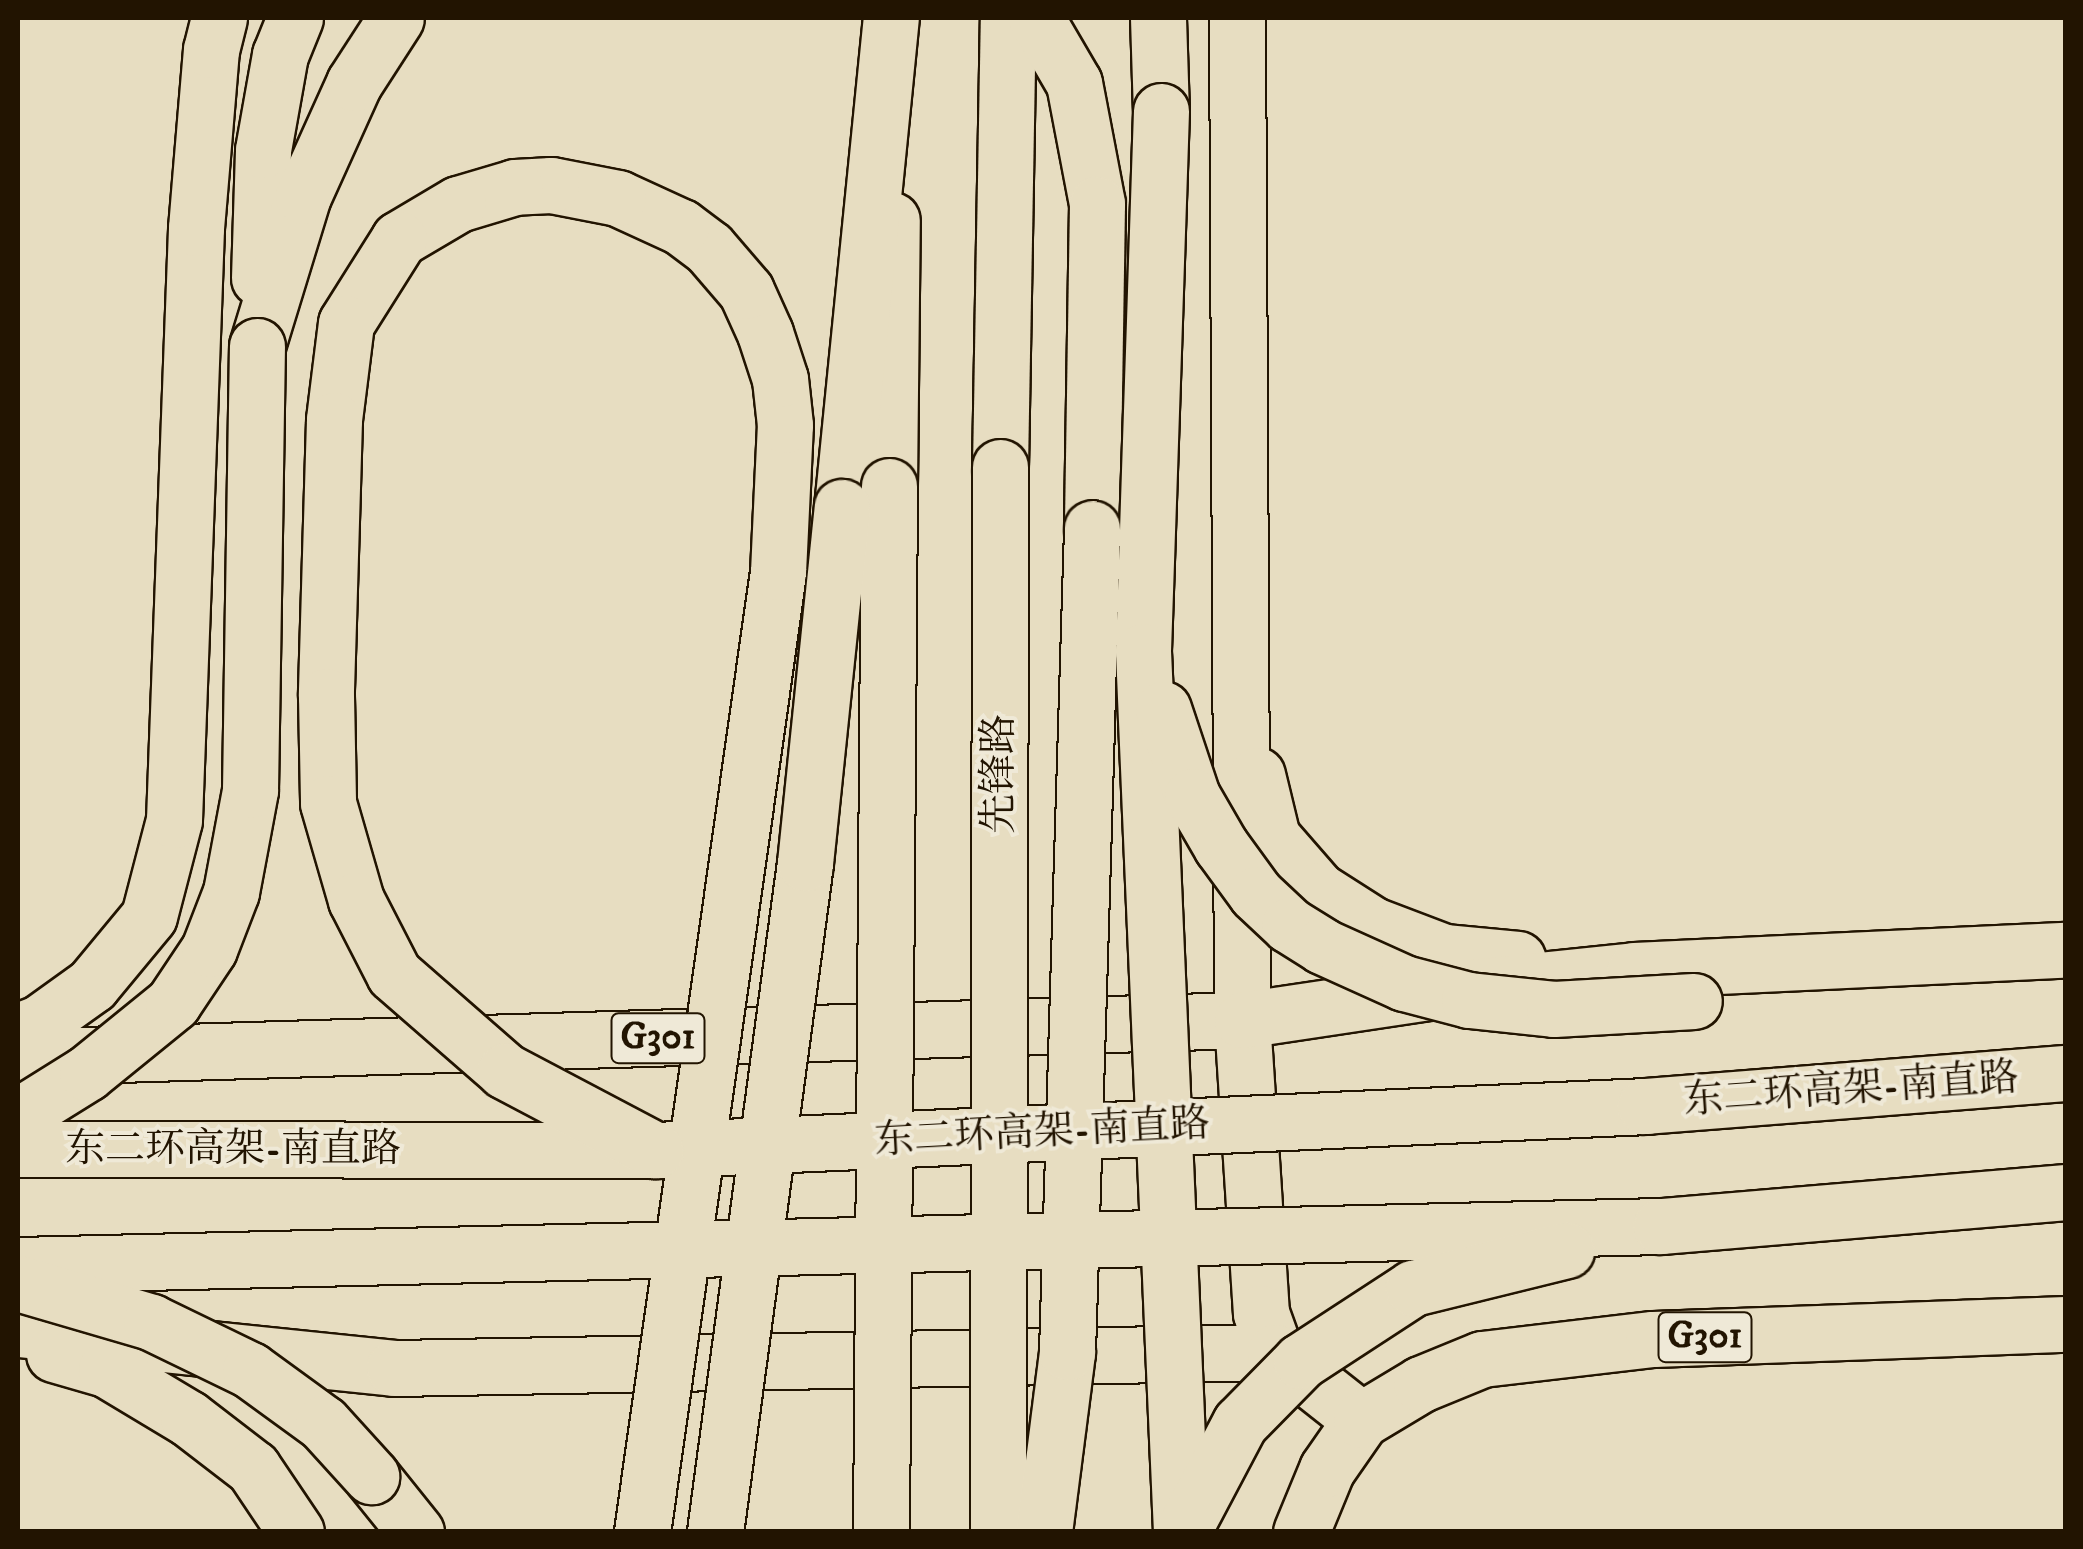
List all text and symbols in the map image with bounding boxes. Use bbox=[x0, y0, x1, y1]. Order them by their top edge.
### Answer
street label: 先锋路 bbox=[976, 714, 1024, 834]
road number: G301 bbox=[610, 1005, 706, 1071]
street label: 东二环高架-南直路 bbox=[1682, 1054, 2020, 1126]
street label: 东二环高架-南直路 bbox=[873, 1100, 1211, 1166]
street label: 东二环高架-南直路 bbox=[65, 1126, 401, 1174]
road number: G301 bbox=[1658, 1304, 1752, 1370]

